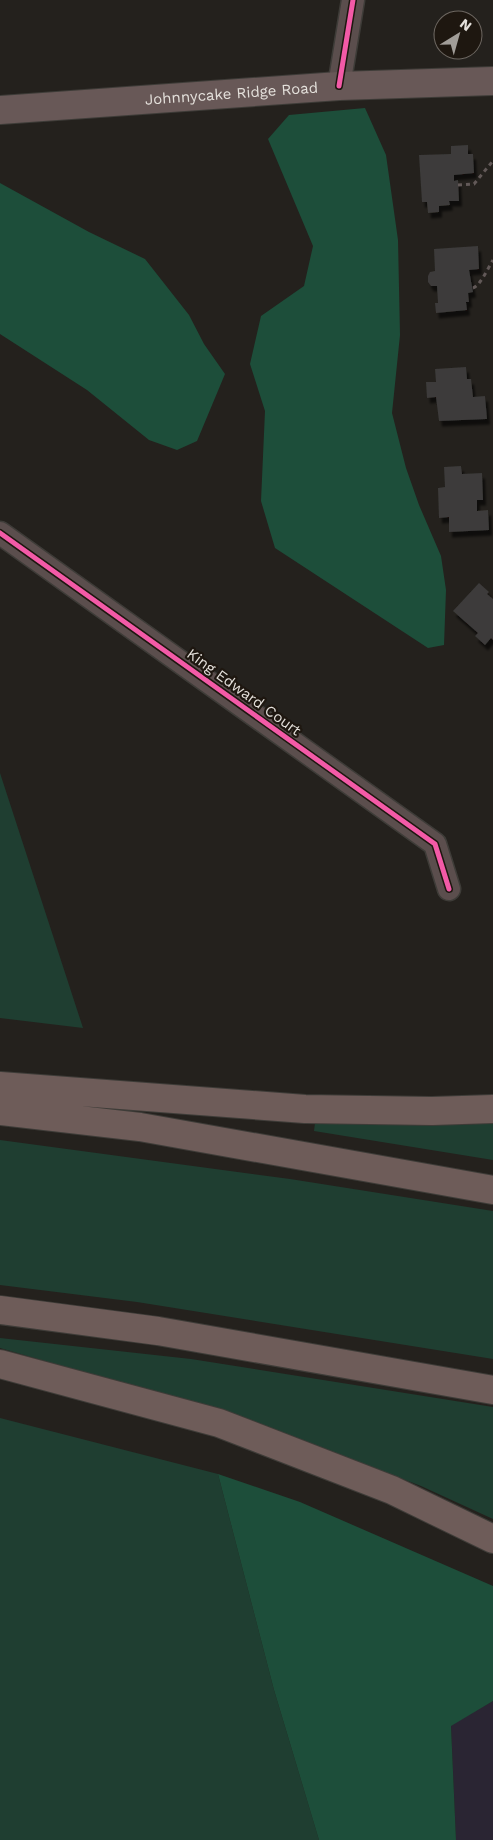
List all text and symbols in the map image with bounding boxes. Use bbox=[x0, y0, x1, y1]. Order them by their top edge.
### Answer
north arrow bbox=[433, 10, 483, 60]
text: N bbox=[457, 15, 475, 34]
street label: Johnnycake Ridge Road bbox=[144, 79, 319, 109]
street label: King Edward Court bbox=[183, 645, 305, 740]

